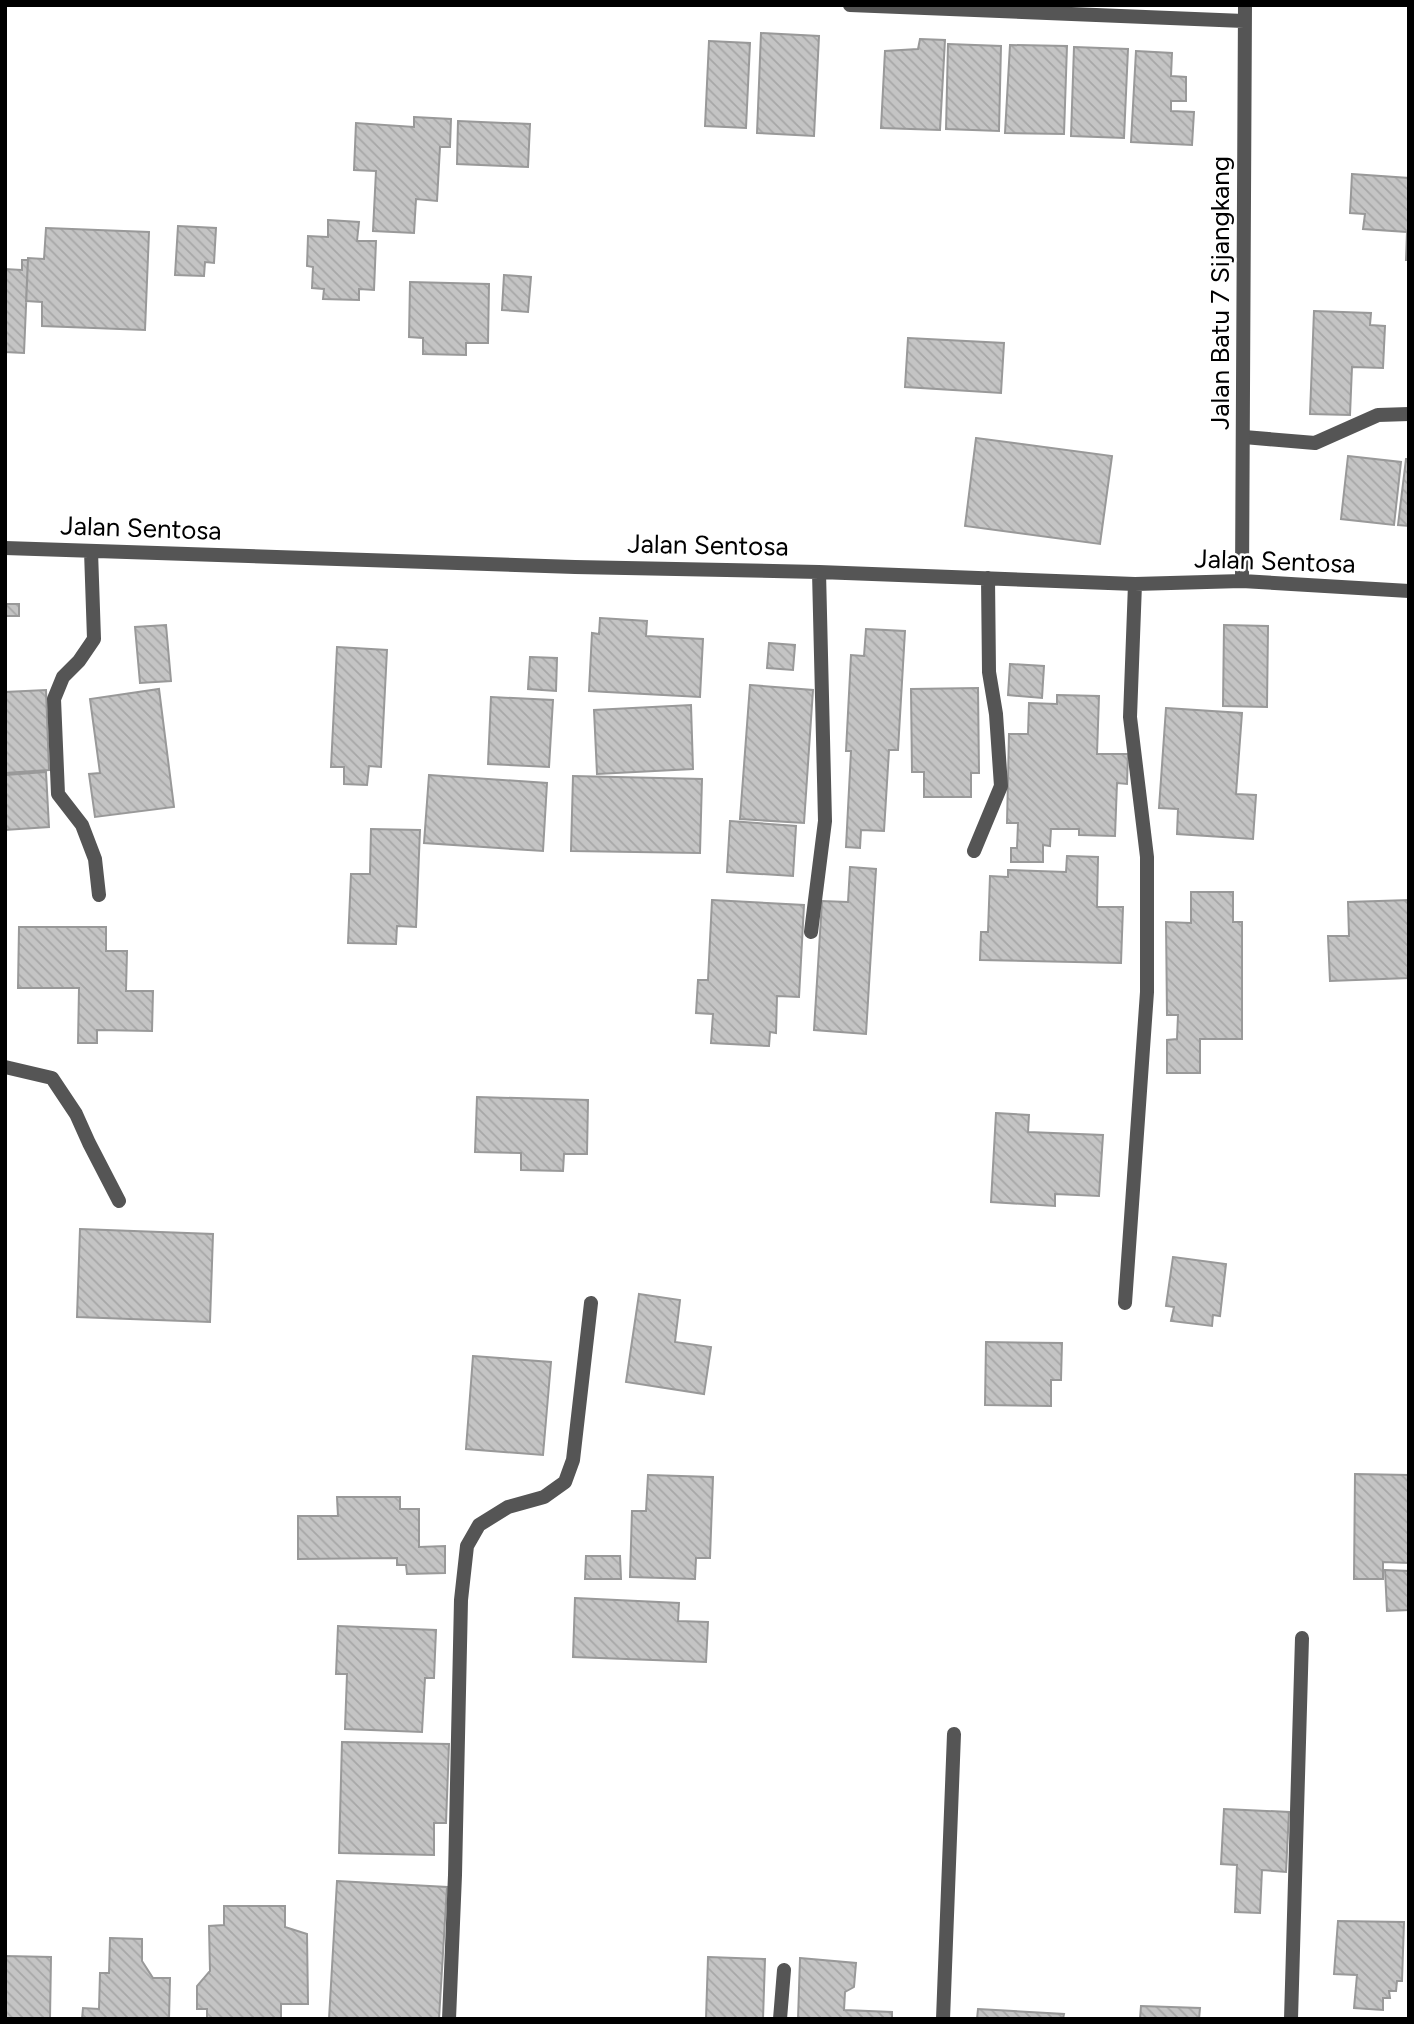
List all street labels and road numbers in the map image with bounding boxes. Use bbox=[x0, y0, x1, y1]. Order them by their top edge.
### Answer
street label: Jalan Batu 7 Sijangkang bbox=[1204, 156, 1236, 430]
street label: Jalan Sentosa bbox=[60, 509, 222, 547]
street label: Jalan Sentosa bbox=[627, 528, 789, 562]
street label: Jalan Sentosa bbox=[1194, 542, 1356, 580]

